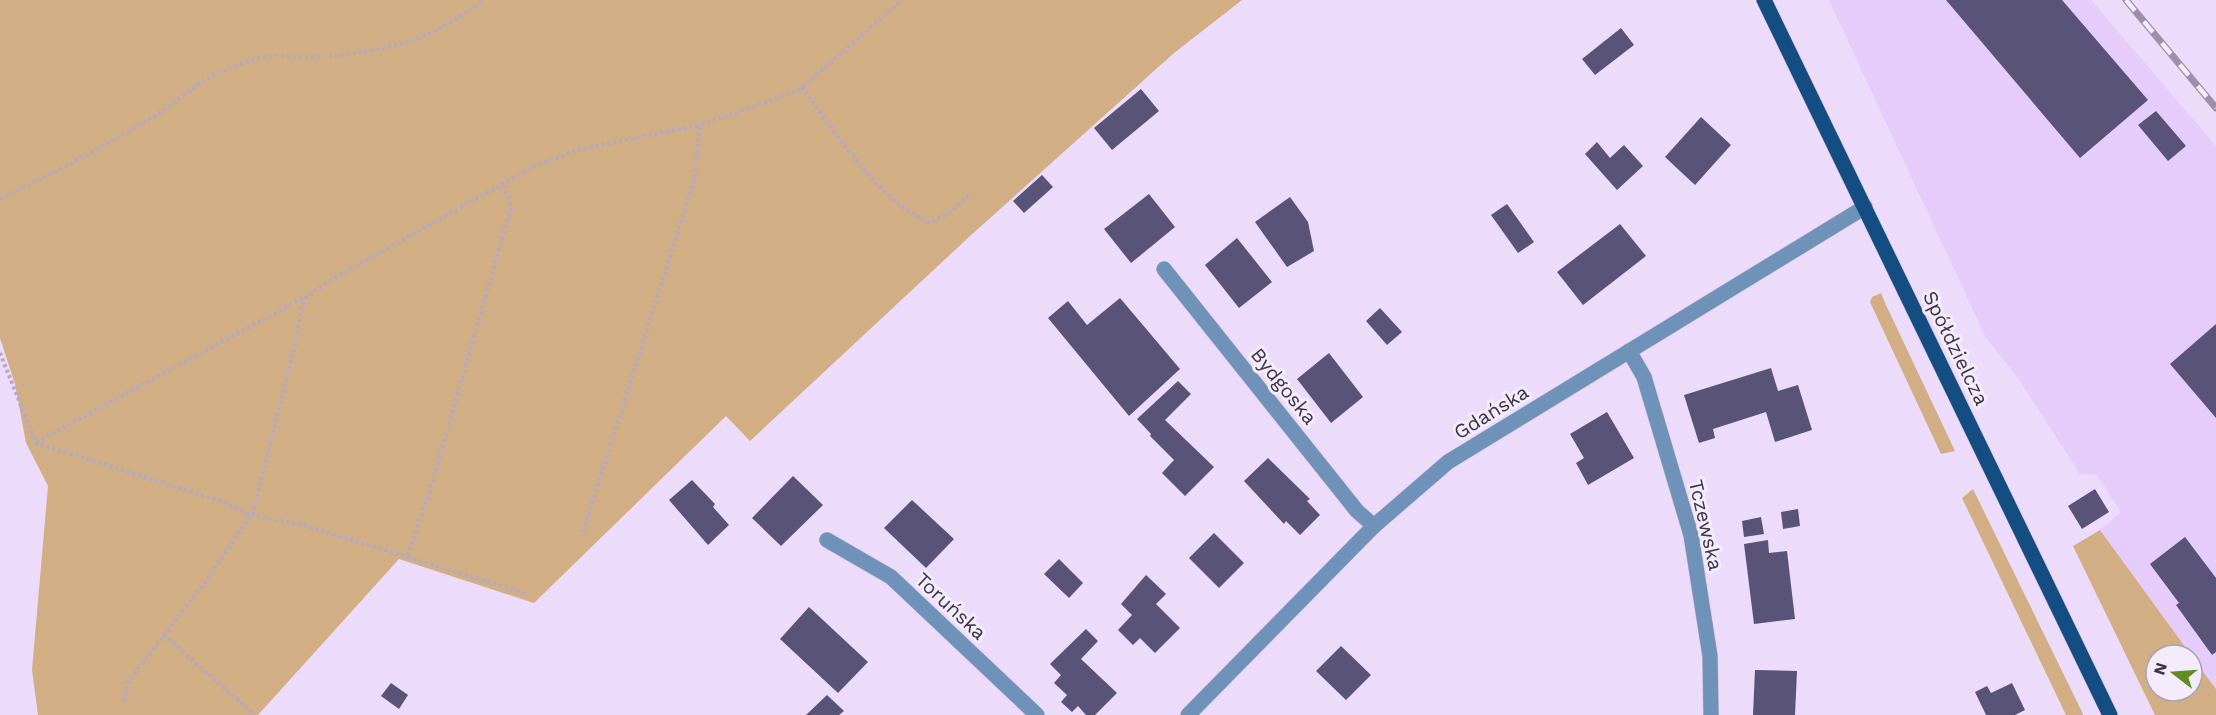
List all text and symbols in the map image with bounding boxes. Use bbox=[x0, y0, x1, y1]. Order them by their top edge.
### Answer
street label: Spółdzielcza bbox=[1918, 287, 1994, 409]
street label: Bydgoska bbox=[1246, 343, 1322, 429]
street label: Gdańska bbox=[1449, 380, 1533, 444]
street label: Tczewska bbox=[1684, 477, 1728, 573]
street label: Toruńska bbox=[911, 567, 991, 645]
north arrow bbox=[2144, 643, 2204, 703]
text: N bbox=[2149, 660, 2171, 677]

